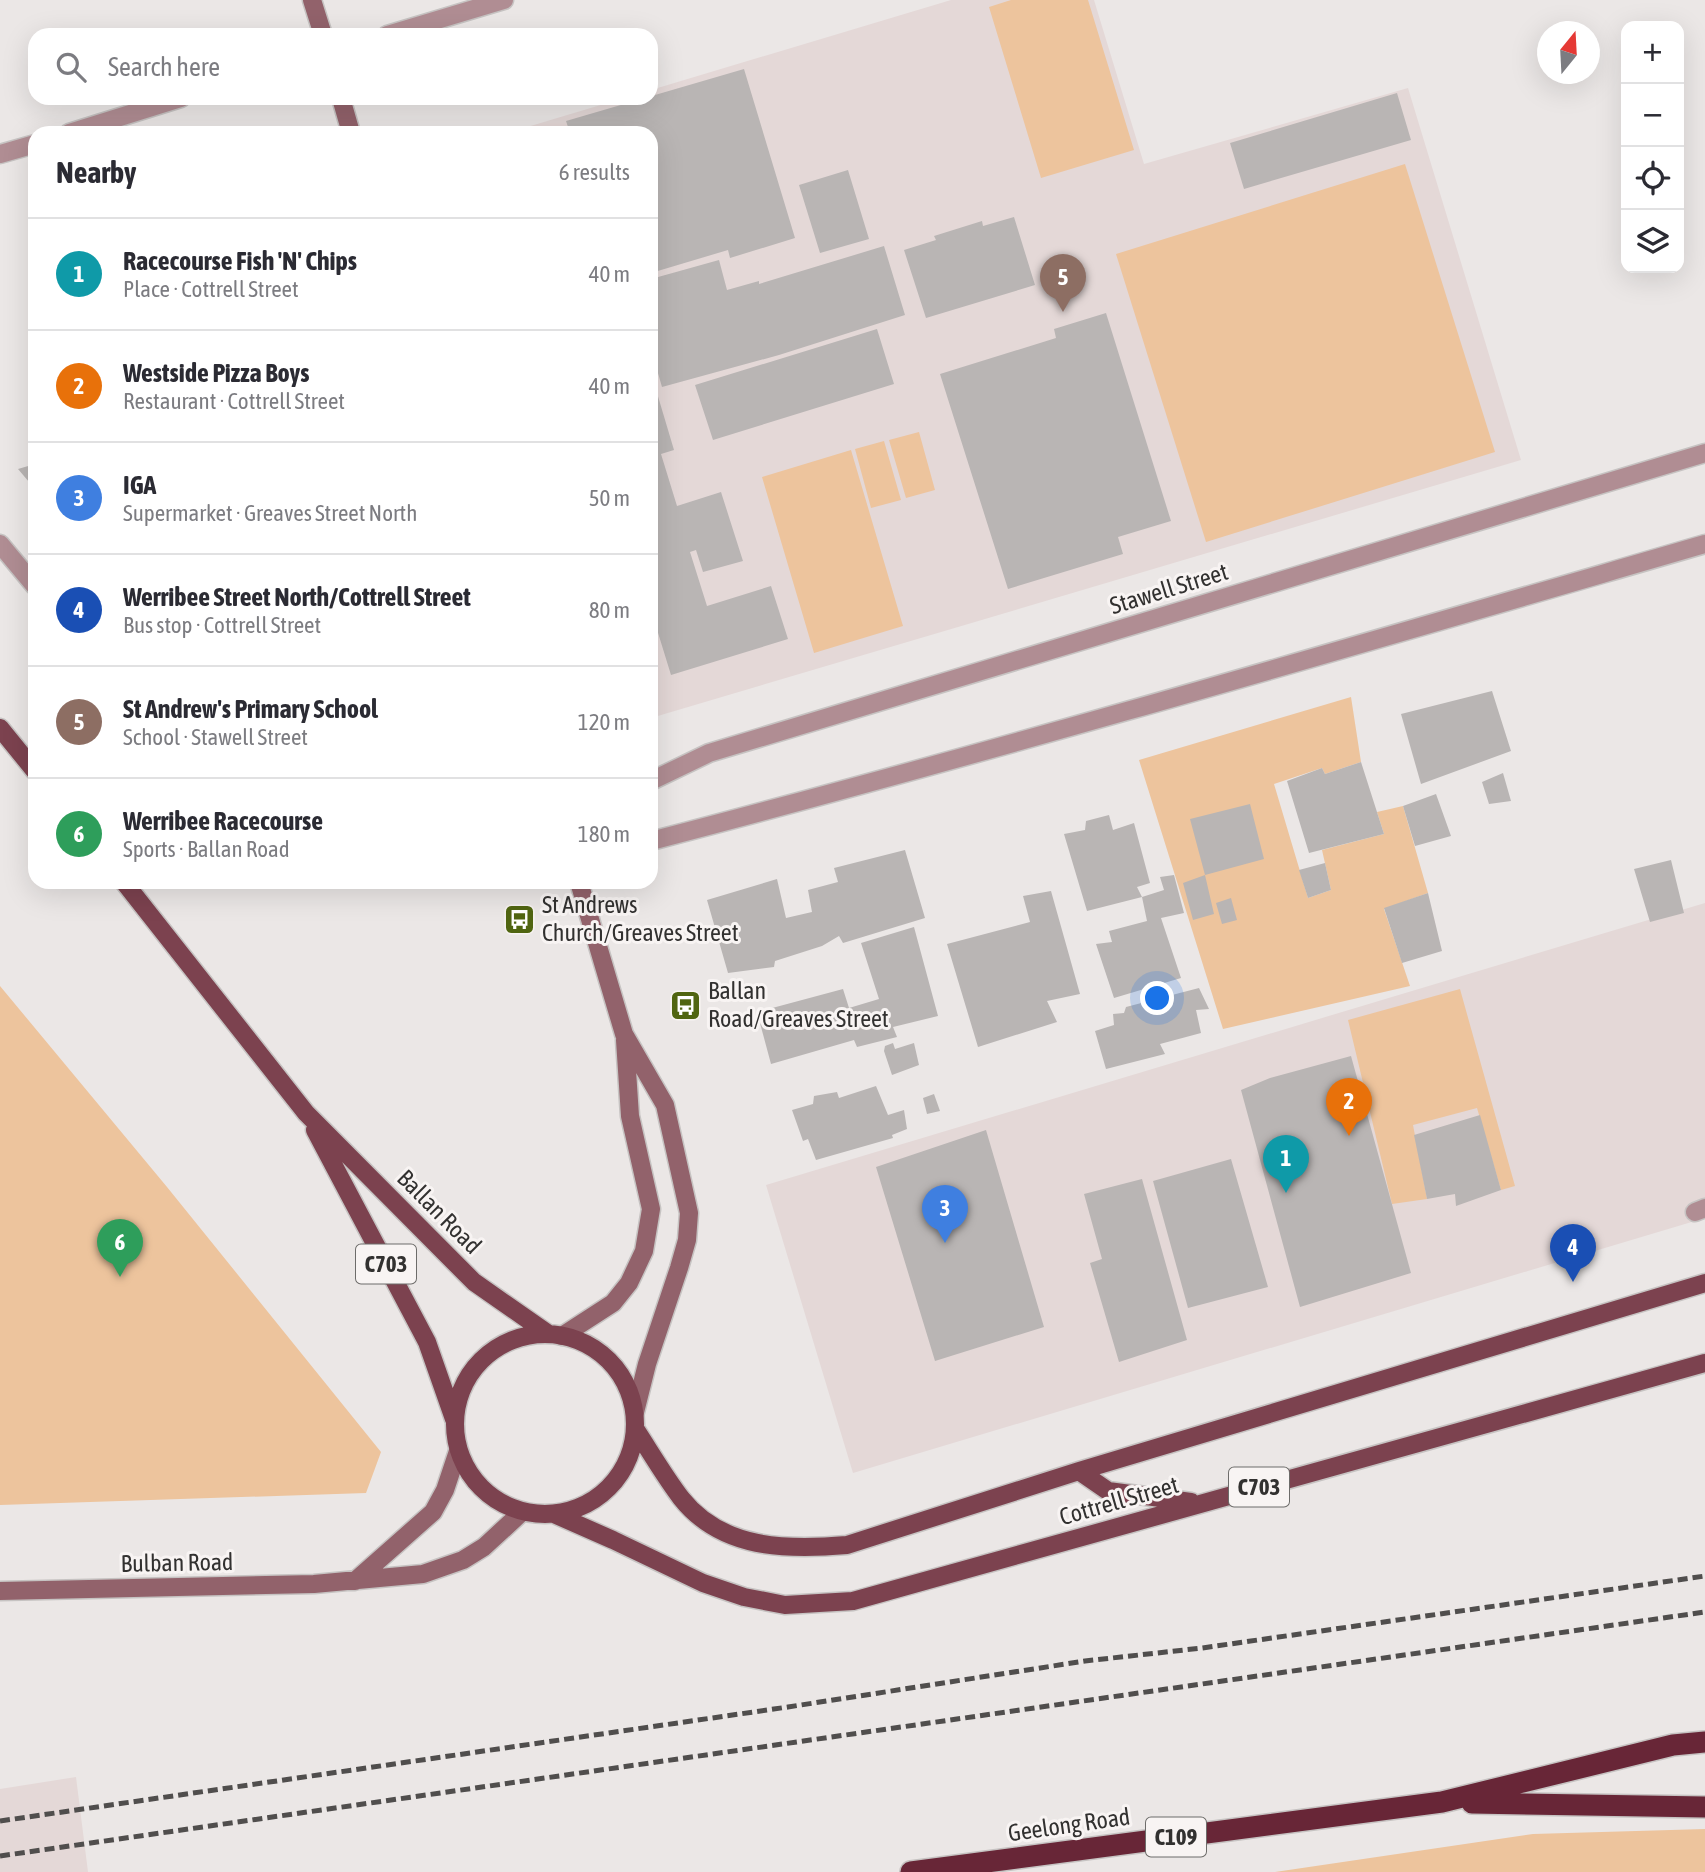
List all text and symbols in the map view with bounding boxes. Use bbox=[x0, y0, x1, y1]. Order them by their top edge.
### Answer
north arrow bbox=[1537, 21, 1600, 84]
map controls bbox=[1621, 21, 1684, 273]
button: + bbox=[1621, 21, 1684, 84]
search box bbox=[28, 28, 658, 105]
icon: search bbox=[52, 48, 90, 86]
text: Search here bbox=[108, 52, 220, 82]
button: − bbox=[1621, 84, 1684, 147]
button: locate bbox=[1621, 147, 1684, 210]
text: Nearby bbox=[56, 155, 136, 189]
text: 6 results bbox=[559, 159, 630, 185]
button: layers bbox=[1621, 210, 1684, 273]
text: Racecourse Fish 'N' Chips bbox=[123, 246, 357, 276]
pin: 5 bbox=[1040, 254, 1086, 312]
text: 1 bbox=[74, 261, 84, 287]
text: 40 m bbox=[589, 261, 630, 287]
text: Place · Cottrell Street bbox=[123, 276, 299, 302]
text: Westside Pizza Boys bbox=[123, 358, 309, 388]
text: 2 bbox=[74, 373, 84, 399]
text: 40 m bbox=[589, 373, 630, 399]
text: Restaurant · Cottrell Street bbox=[123, 388, 345, 414]
text: IGA bbox=[123, 470, 156, 500]
text: 3 bbox=[74, 485, 84, 511]
text: 50 m bbox=[589, 485, 630, 511]
text: Supermarket · Greaves Street North bbox=[123, 500, 417, 526]
street label: Stawell Street bbox=[1107, 558, 1231, 619]
text: Werribee Street North/Cottrell Street bbox=[123, 582, 471, 612]
text: 4 bbox=[74, 597, 84, 623]
text: 80 m bbox=[589, 597, 630, 623]
text: Bus stop · Cottrell Street bbox=[123, 612, 321, 638]
text: St Andrew's Primary School bbox=[123, 694, 378, 724]
text: 5 bbox=[74, 709, 84, 735]
text: 120 m bbox=[578, 709, 630, 735]
text: School · Stawell Street bbox=[123, 724, 308, 750]
text: Werribee Racecourse bbox=[123, 806, 323, 836]
text: 6 bbox=[74, 821, 84, 847]
text: 180 m bbox=[578, 821, 630, 847]
text: Sports · Ballan Road bbox=[123, 836, 290, 862]
place label: St Andrews Church/Greaves Street bbox=[542, 891, 739, 946]
bus stop icon: St Andrews Church/Greaves Street bbox=[502, 902, 536, 936]
place label: Ballan Road/Greaves Street bbox=[708, 977, 889, 1032]
your location bbox=[1140, 981, 1174, 1015]
bus stop icon: Ballan Road/Greaves Street bbox=[668, 988, 702, 1022]
pin: 2 bbox=[1326, 1078, 1372, 1136]
pin: 1 bbox=[1263, 1135, 1309, 1193]
street label: Ballan Road bbox=[392, 1164, 487, 1259]
pin: 3 bbox=[922, 1185, 968, 1243]
pin: 6 bbox=[97, 1219, 143, 1277]
pin: 4 bbox=[1550, 1224, 1596, 1282]
road number: C703 bbox=[356, 1245, 416, 1284]
road number: C703 bbox=[1229, 1468, 1289, 1506]
street label: Cottrell Street bbox=[1056, 1471, 1182, 1530]
street label: Bulban Road bbox=[120, 1548, 234, 1577]
street label: Geelong Road bbox=[1006, 1803, 1132, 1846]
road number: C109 bbox=[1146, 1818, 1206, 1856]

